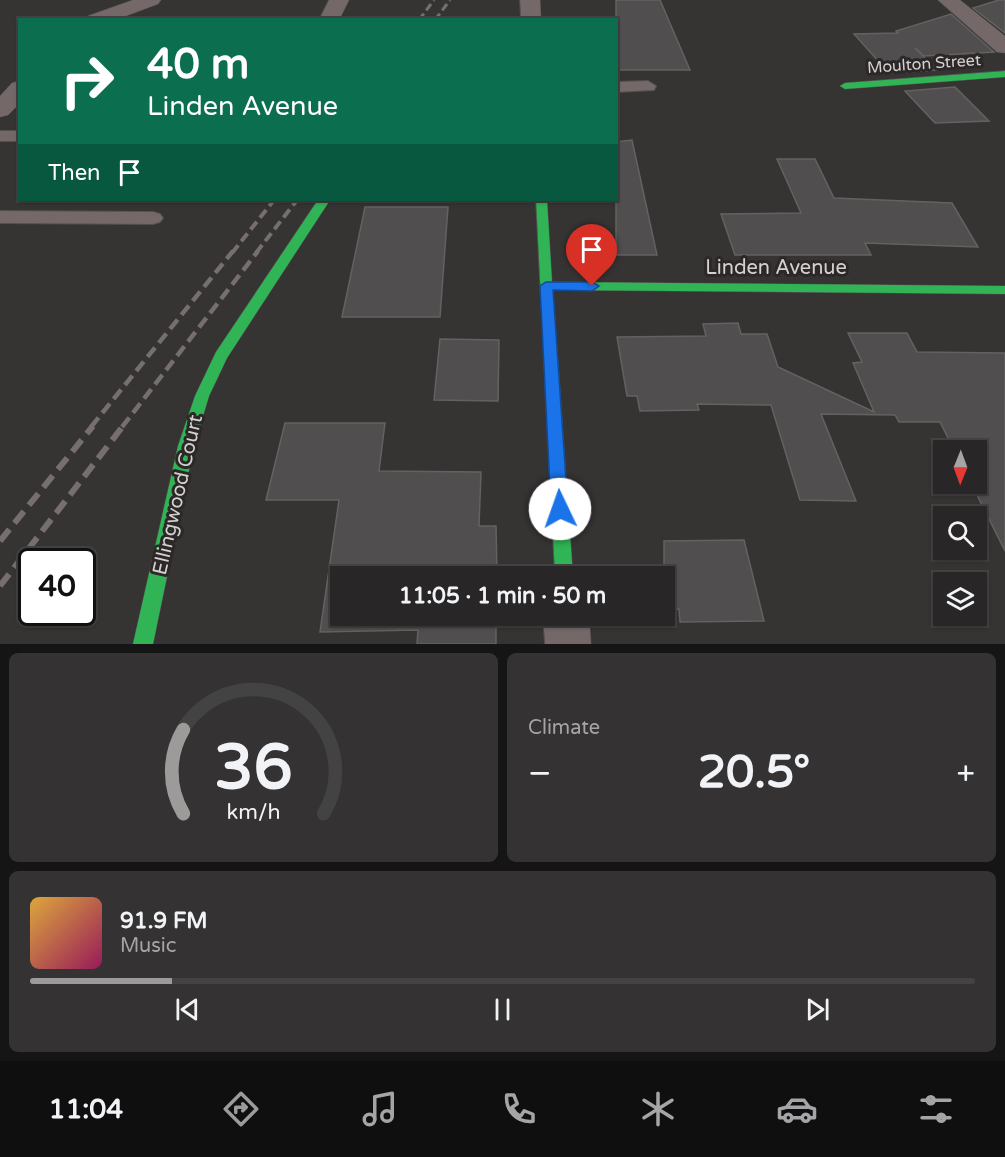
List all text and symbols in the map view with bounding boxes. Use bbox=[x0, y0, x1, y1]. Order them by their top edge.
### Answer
text: 40 m bbox=[147, 39, 249, 90]
icon: right bbox=[48, 42, 126, 120]
street label: Moulton Street bbox=[866, 50, 982, 78]
text: Linden Avenue bbox=[147, 90, 338, 123]
icon: arrive bbox=[113, 156, 146, 189]
text: Then bbox=[48, 160, 101, 186]
pin bbox=[566, 224, 617, 286]
icon: arrive bbox=[575, 233, 608, 266]
street label: Linden Avenue bbox=[705, 256, 847, 280]
street label: Ellingwood Court bbox=[148, 412, 208, 577]
north arrow bbox=[933, 440, 987, 494]
map controls bbox=[933, 440, 987, 626]
position arrow bbox=[528, 477, 592, 541]
button: search bbox=[933, 506, 987, 560]
speed limit sign: 40 bbox=[18, 548, 96, 626]
button: layers bbox=[933, 572, 987, 626]
text: 11:05 · 1 min · 50 m bbox=[399, 583, 606, 609]
text: Climate bbox=[528, 716, 600, 740]
text: 36 bbox=[214, 731, 293, 806]
text: 20.5° bbox=[698, 746, 810, 800]
text: − bbox=[528, 754, 552, 793]
text: + bbox=[956, 754, 975, 793]
text: km/h bbox=[227, 800, 280, 826]
text: 91.9 FM bbox=[120, 908, 208, 934]
text: Music bbox=[120, 934, 176, 958]
icon: previous bbox=[171, 993, 204, 1026]
icon: pause bbox=[486, 993, 519, 1026]
icon: next bbox=[801, 993, 834, 1026]
icon: directions bbox=[220, 1088, 262, 1130]
icon: music bbox=[359, 1088, 401, 1130]
icon: phone bbox=[498, 1088, 540, 1130]
icon: climate bbox=[637, 1088, 679, 1130]
icon: car bbox=[776, 1088, 818, 1130]
icon: filters bbox=[915, 1088, 957, 1130]
text: 11:04 bbox=[48, 1093, 123, 1126]

